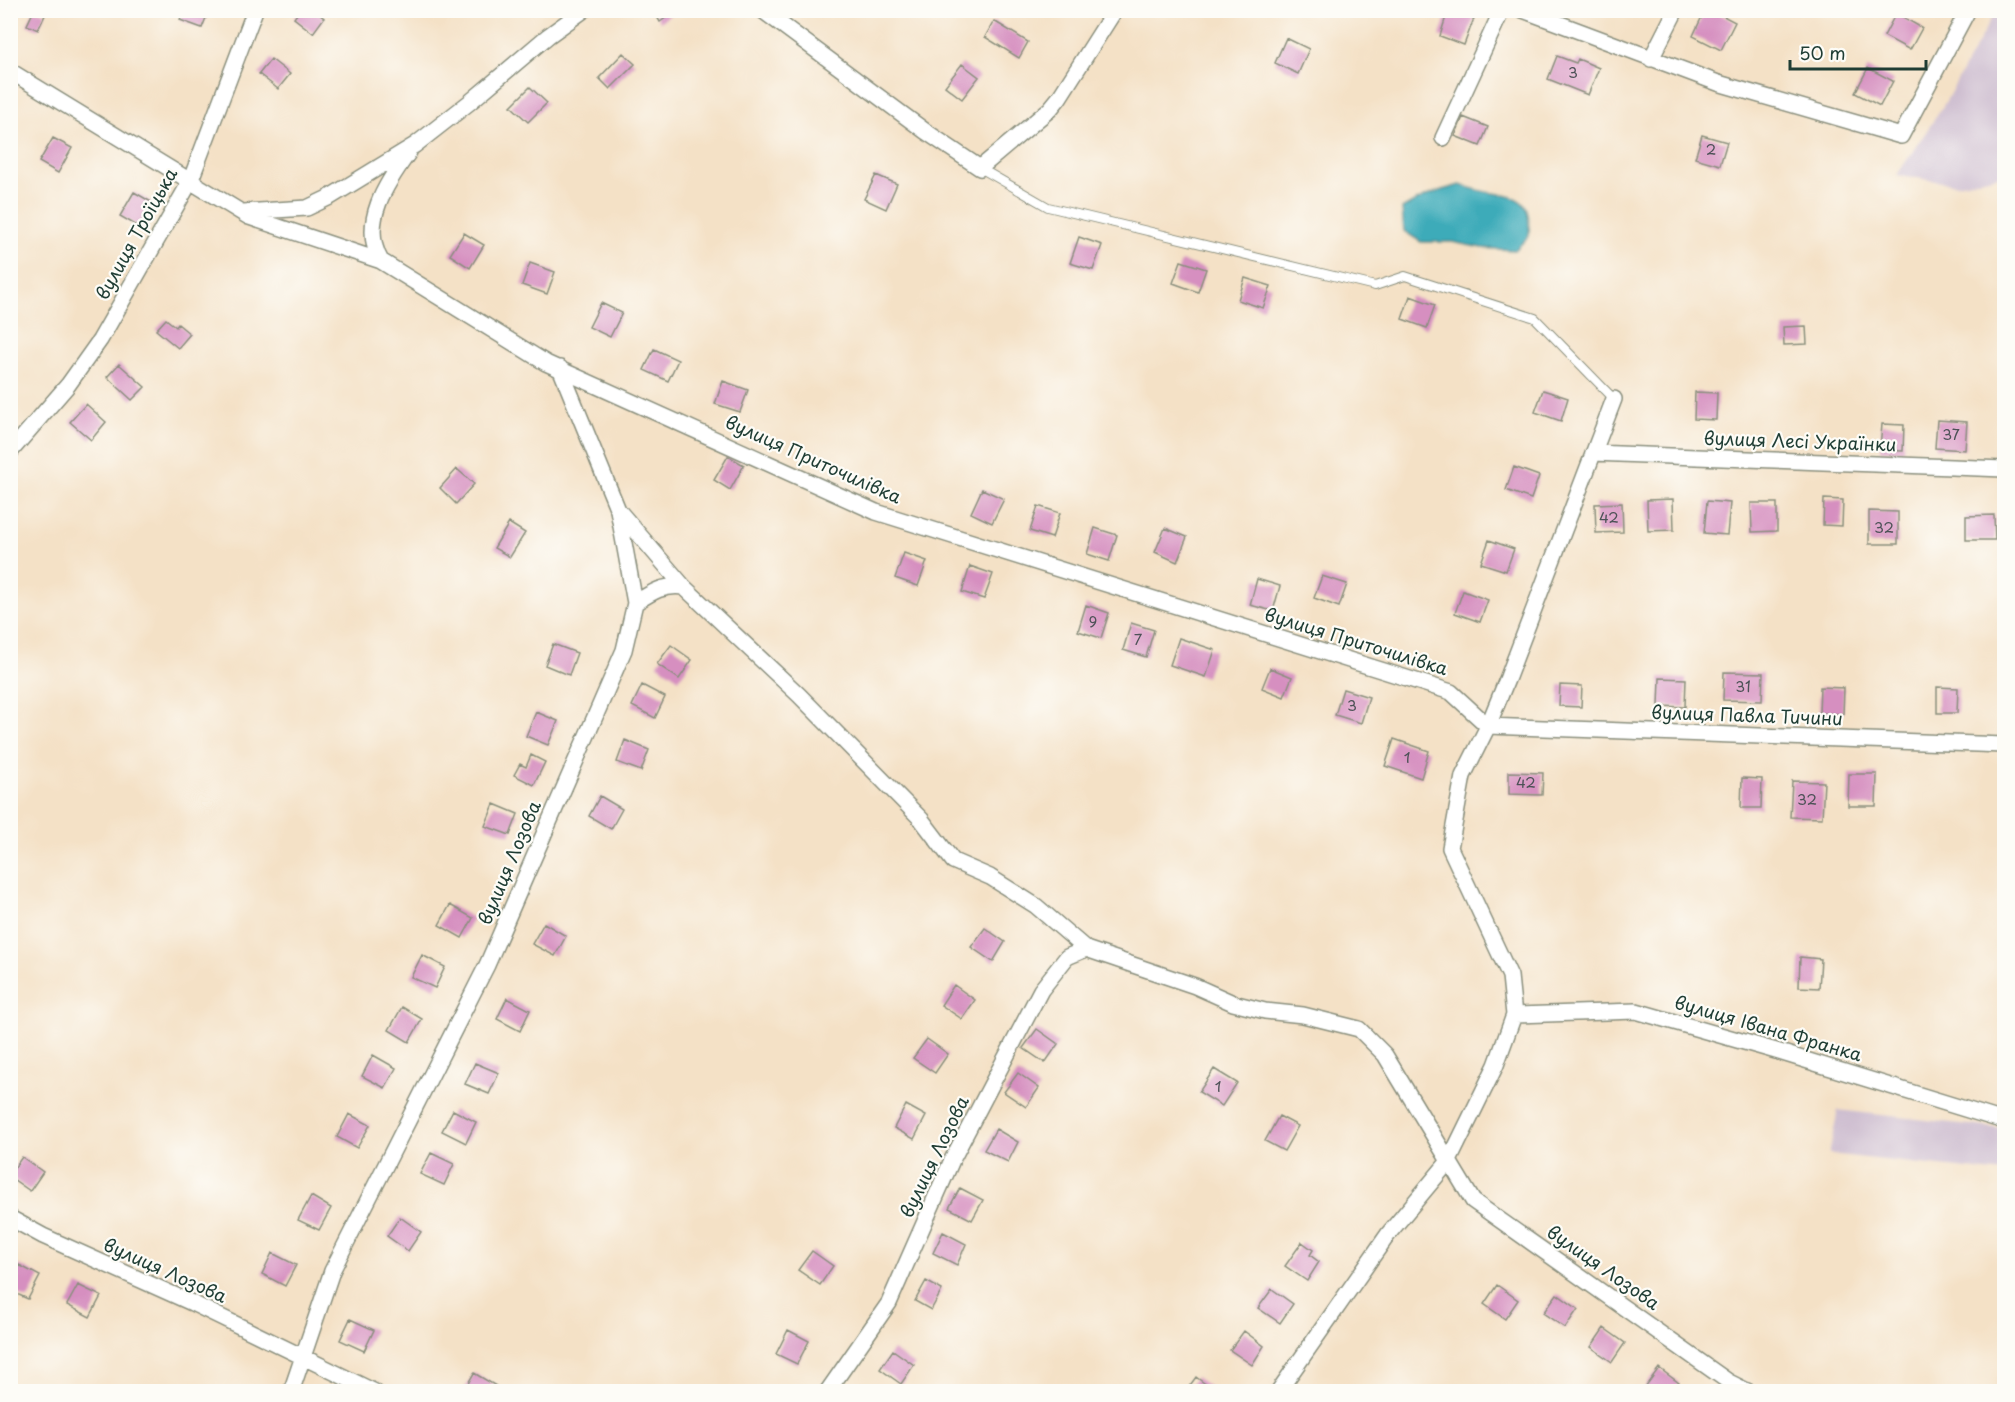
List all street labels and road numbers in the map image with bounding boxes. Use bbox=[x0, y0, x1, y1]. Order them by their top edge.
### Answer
street label: вулиця Троїцька bbox=[88, 162, 184, 304]
street label: вулиця Приточилівка bbox=[721, 408, 907, 510]
street label: вулиця Лесі Українки bbox=[1703, 424, 1897, 457]
street label: вулиця Приточилівка bbox=[1262, 600, 1452, 682]
street label: вулиця Павла Тичини bbox=[1651, 698, 1843, 731]
street label: вулиця Лозова bbox=[470, 795, 547, 929]
street label: вулиця Івана Франка bbox=[1672, 988, 1866, 1067]
street label: вулиця Лозова bbox=[892, 1090, 975, 1222]
street label: вулиця Лозова bbox=[1542, 1218, 1666, 1316]
street label: вулиця Лозова bbox=[100, 1230, 232, 1309]

